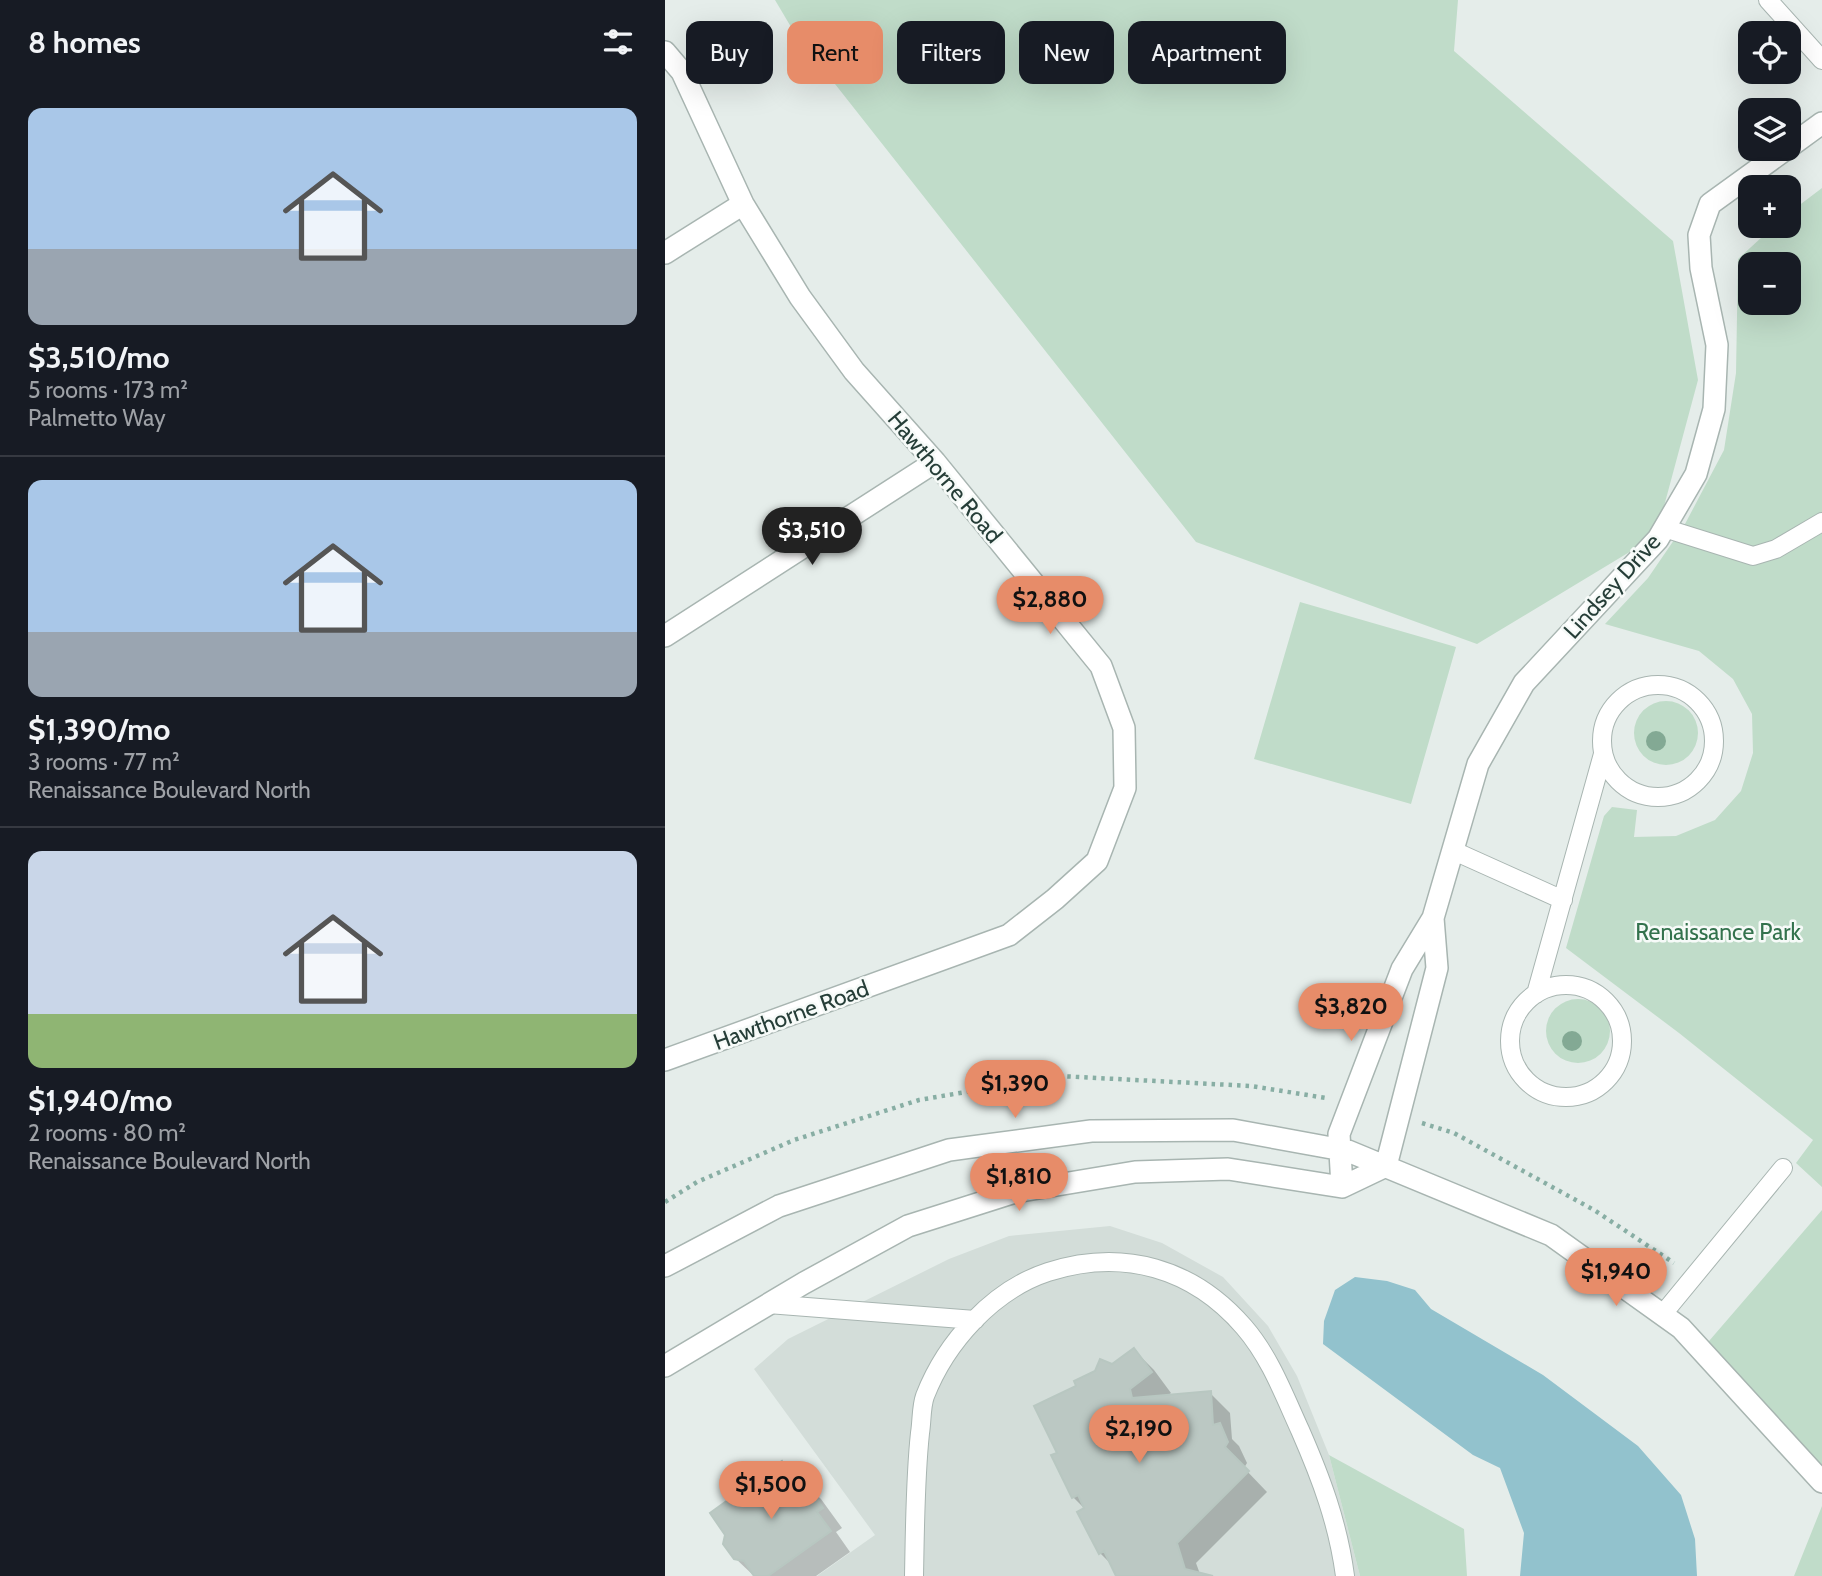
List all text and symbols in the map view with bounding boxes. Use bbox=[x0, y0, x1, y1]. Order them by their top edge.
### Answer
chip: Buy bbox=[686, 21, 773, 84]
chip: Rent bbox=[787, 21, 883, 84]
chip: Filters bbox=[897, 21, 1005, 84]
chip: New bbox=[1019, 21, 1114, 84]
chip: Apartment bbox=[1128, 21, 1286, 84]
map controls bbox=[1738, 21, 1801, 315]
button: locate bbox=[1738, 21, 1801, 84]
icon: filters bbox=[599, 23, 637, 61]
text: 8 homes bbox=[28, 24, 141, 61]
button: layers bbox=[1738, 98, 1801, 161]
icon: home bbox=[270, 153, 396, 279]
button: + bbox=[1738, 175, 1801, 238]
button: − bbox=[1738, 252, 1801, 315]
text: $3,510/mo bbox=[28, 339, 170, 376]
text: 5 rooms · 173 m² bbox=[28, 376, 188, 404]
text: Palmetto Way bbox=[28, 404, 166, 432]
street label: Hawthorne Road bbox=[882, 405, 1008, 549]
pin: $3,510 bbox=[755, 508, 869, 567]
text: $3,510 bbox=[778, 516, 846, 544]
icon: home bbox=[270, 525, 396, 651]
street label: Lindsey Drive bbox=[1558, 528, 1667, 644]
pin: $2,880 bbox=[993, 576, 1107, 636]
text: $2,880 bbox=[1013, 585, 1087, 613]
text: $1,390/mo bbox=[28, 711, 170, 748]
text: 3 rooms · 77 m² bbox=[28, 748, 180, 776]
text: Renaissance Boulevard North bbox=[28, 776, 311, 804]
icon: home bbox=[270, 896, 396, 1022]
park label: Renaissance Park bbox=[1635, 918, 1801, 946]
street label: Hawthorne Road bbox=[710, 974, 872, 1056]
pin: $3,820 bbox=[1294, 984, 1408, 1043]
text: $3,820 bbox=[1314, 992, 1388, 1020]
pin: $1,390 bbox=[958, 1060, 1072, 1120]
text: $1,390 bbox=[981, 1069, 1049, 1097]
text: $1,940/mo bbox=[28, 1082, 172, 1119]
text: 2 rooms · 80 m² bbox=[28, 1119, 186, 1147]
text: Renaissance Boulevard North bbox=[28, 1147, 311, 1175]
pin: $1,810 bbox=[962, 1154, 1076, 1213]
text: $1,810 bbox=[986, 1162, 1052, 1190]
pin: $1,940 bbox=[1559, 1248, 1673, 1308]
text: $1,940 bbox=[1581, 1257, 1651, 1285]
pin: $2,190 bbox=[1082, 1406, 1196, 1465]
text: $2,190 bbox=[1105, 1414, 1173, 1442]
pin: $1,500 bbox=[714, 1462, 828, 1521]
text: $1,500 bbox=[735, 1470, 807, 1498]

